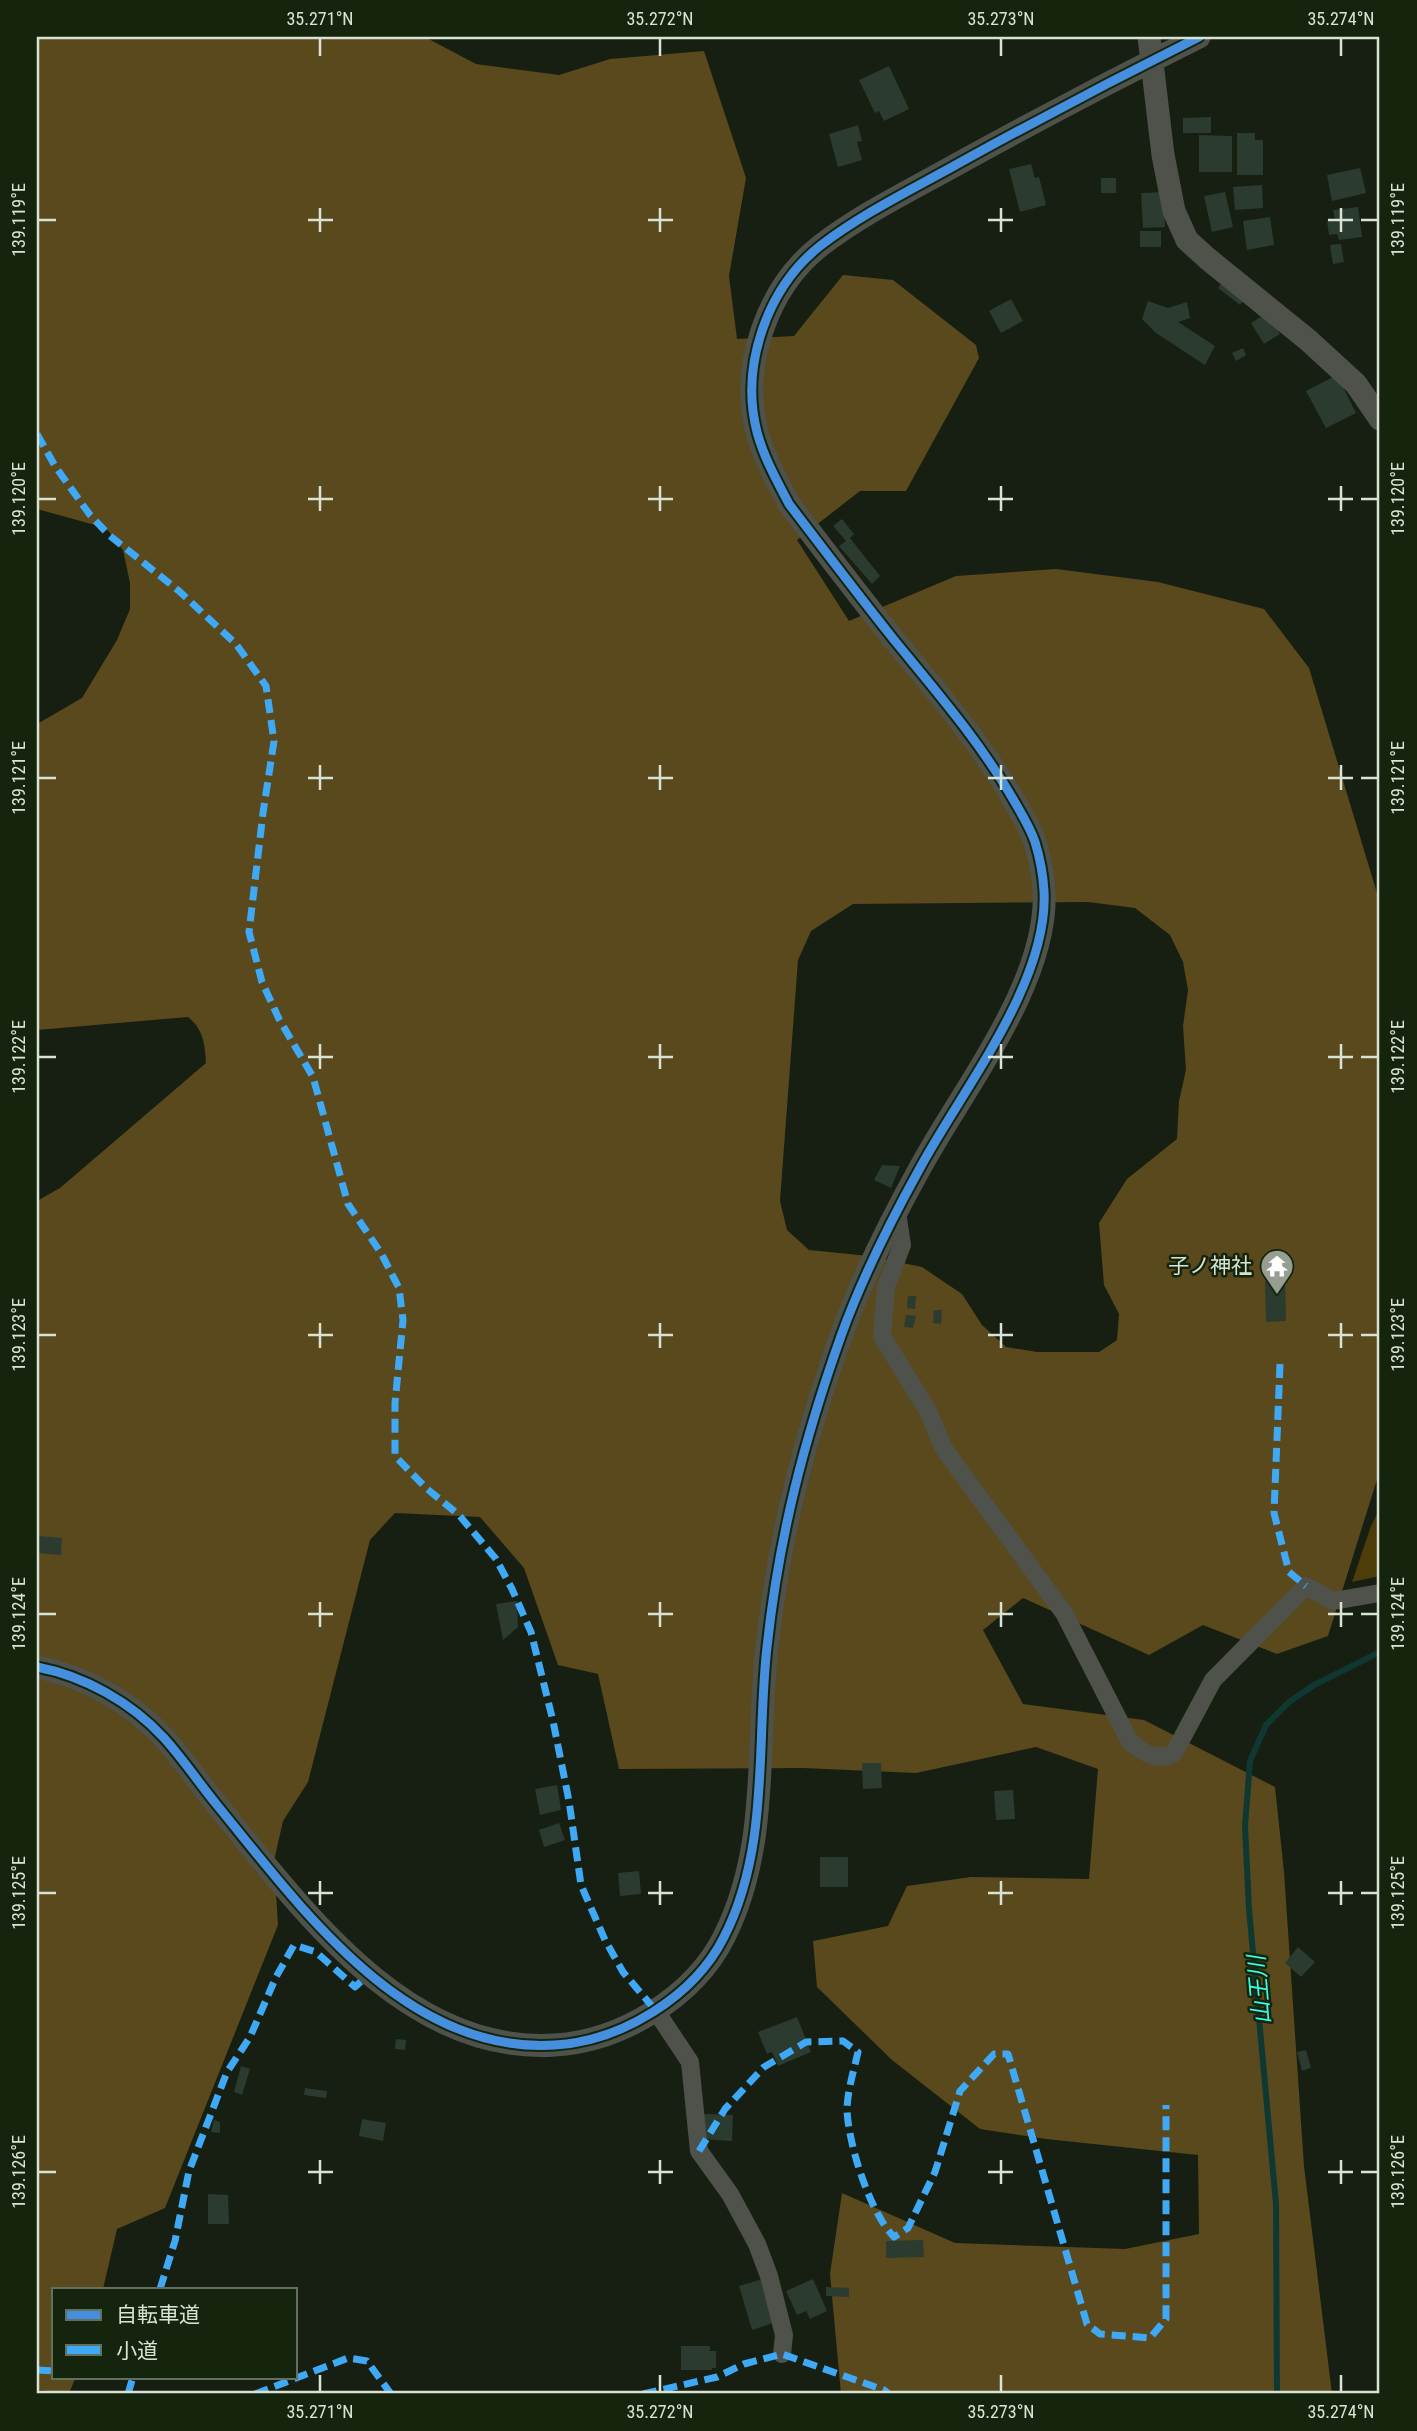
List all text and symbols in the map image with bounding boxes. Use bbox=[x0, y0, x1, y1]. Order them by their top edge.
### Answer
text: 35.271°N bbox=[286, 8, 354, 29]
text: 35.272°N bbox=[626, 8, 694, 29]
text: 35.273°N bbox=[967, 8, 1035, 29]
text: 35.274°N bbox=[1307, 8, 1375, 29]
text: 139.119°E bbox=[8, 183, 29, 257]
text: 139.119°E bbox=[1387, 183, 1408, 257]
text: 139.120°E bbox=[8, 462, 29, 536]
text: 139.120°E bbox=[1387, 462, 1408, 536]
text: 139.121°E bbox=[8, 741, 29, 815]
text: 139.121°E bbox=[1387, 741, 1408, 815]
text: 139.122°E bbox=[8, 1020, 29, 1094]
text: 139.122°E bbox=[1387, 1020, 1408, 1094]
temple icon: 子ノ神社 bbox=[1258, 1247, 1296, 1296]
place label: 子ノ神社 bbox=[1168, 1254, 1252, 1278]
text: 139.123°E bbox=[8, 1298, 29, 1372]
text: 139.123°E bbox=[1387, 1298, 1408, 1372]
text: 139.124°E bbox=[8, 1577, 29, 1651]
text: 139.124°E bbox=[1387, 1577, 1408, 1651]
text: 139.125°E bbox=[8, 1856, 29, 1930]
text: 139.125°E bbox=[1387, 1856, 1408, 1930]
water label: 山王川 bbox=[1243, 1951, 1276, 2026]
text: 139.126°E bbox=[8, 2135, 29, 2209]
text: 139.126°E bbox=[1387, 2135, 1408, 2209]
legend bbox=[52, 2288, 298, 2378]
text: 自転車道 bbox=[116, 2303, 200, 2327]
text: 小道 bbox=[116, 2339, 158, 2363]
text: 35.271°N bbox=[286, 2401, 354, 2422]
text: 35.272°N bbox=[626, 2401, 694, 2422]
text: 35.273°N bbox=[967, 2401, 1035, 2422]
text: 35.274°N bbox=[1307, 2401, 1375, 2422]

